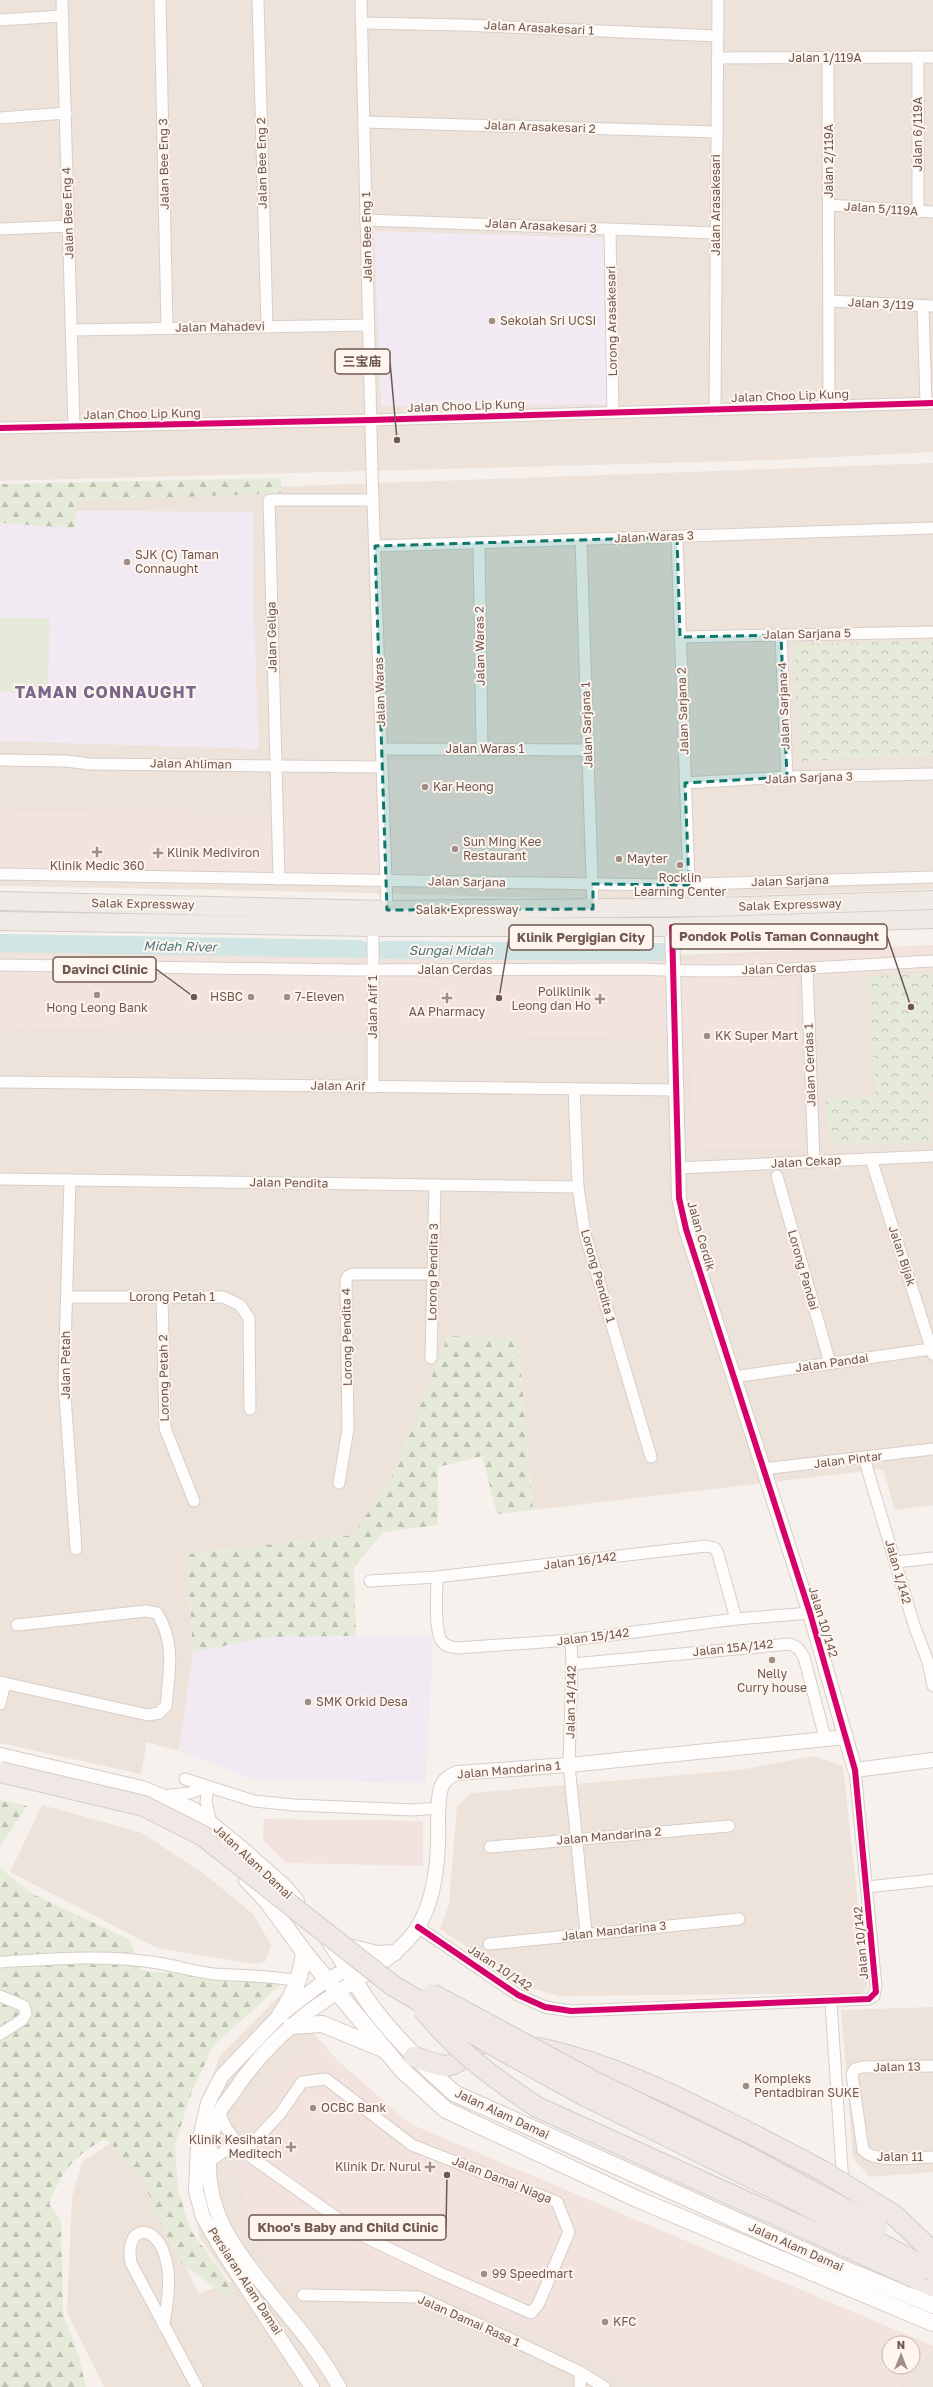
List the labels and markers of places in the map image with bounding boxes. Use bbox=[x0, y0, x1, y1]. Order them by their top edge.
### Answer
place label: Sekolah Sri UCSI bbox=[500, 313, 596, 328]
marker: Sekolah Sri UCSI bbox=[487, 316, 497, 326]
callout: 三宝庙 bbox=[335, 349, 390, 374]
place label: SJK (C) Taman Connaught bbox=[135, 547, 219, 576]
marker: SJK (C) Taman Connaught bbox=[122, 557, 132, 567]
place label: Kar Heong bbox=[433, 779, 494, 794]
marker: Kar Heong bbox=[420, 782, 430, 792]
place label: Sun Ming Kee Restaurant bbox=[463, 834, 542, 863]
marker: Sun Ming Kee Restaurant bbox=[450, 844, 460, 854]
place label: Klinik Mediviron bbox=[167, 845, 260, 860]
marker: Klinik Medic 360 bbox=[91, 846, 103, 858]
marker: Klinik Mediviron bbox=[152, 847, 164, 859]
place label: Mayter bbox=[627, 851, 668, 866]
marker: Mayter bbox=[614, 854, 624, 864]
place label: Klinik Medic 360 bbox=[50, 858, 144, 873]
marker: Rocklin Learning Center bbox=[675, 860, 685, 870]
place label: Rocklin Learning Center bbox=[634, 870, 726, 899]
callout: Pondok Polis Taman Connaught bbox=[671, 924, 887, 949]
callout: Klinik Pergigian City bbox=[509, 925, 653, 950]
callout: Davinci Clinic bbox=[53, 957, 156, 982]
place label: Poliklinik Leong dan Ho bbox=[511, 984, 591, 1013]
place label: HSBC bbox=[210, 989, 243, 1004]
place label: 7-Eleven bbox=[295, 989, 345, 1004]
marker: Hong Leong Bank bbox=[92, 990, 102, 1000]
marker: HSBC bbox=[246, 992, 256, 1002]
marker: 7-Eleven bbox=[282, 992, 292, 1002]
marker: AA Pharmacy bbox=[442, 993, 452, 1003]
marker: Poliklinik Leong dan Ho bbox=[594, 993, 606, 1005]
place label: Hong Leong Bank bbox=[46, 1000, 148, 1015]
place label: AA Pharmacy bbox=[409, 1004, 485, 1019]
place label: KK Super Mart bbox=[715, 1028, 799, 1043]
marker: KK Super Mart bbox=[702, 1031, 712, 1041]
marker: Nelly Curry house bbox=[767, 1655, 777, 1665]
place label: Nelly Curry house bbox=[737, 1666, 807, 1695]
place label: SMK Orkid Desa bbox=[316, 1694, 408, 1709]
marker: SMK Orkid Desa bbox=[303, 1697, 313, 1707]
place label: Kompleks Pentadbiran SUKE bbox=[754, 2071, 859, 2100]
marker: Kompleks Pentadbiran SUKE bbox=[741, 2081, 751, 2091]
place label: OCBC Bank bbox=[321, 2100, 386, 2115]
marker: OCBC Bank bbox=[308, 2103, 318, 2113]
place label: Klinik Kesihatan Meditech bbox=[189, 2132, 282, 2161]
marker: Klinik Kesihatan Meditech bbox=[285, 2141, 297, 2153]
place label: Klinik Dr. Nurul bbox=[335, 2159, 421, 2174]
marker: Klinik Dr. Nurul bbox=[424, 2161, 436, 2173]
callout: Khoo's Baby and Child Clinic bbox=[249, 2215, 446, 2240]
place label: 99 Speedmart bbox=[492, 2266, 573, 2281]
marker: 99 Speedmart bbox=[479, 2269, 489, 2279]
place label: KFC bbox=[613, 2314, 637, 2329]
marker: KFC bbox=[600, 2317, 610, 2327]

